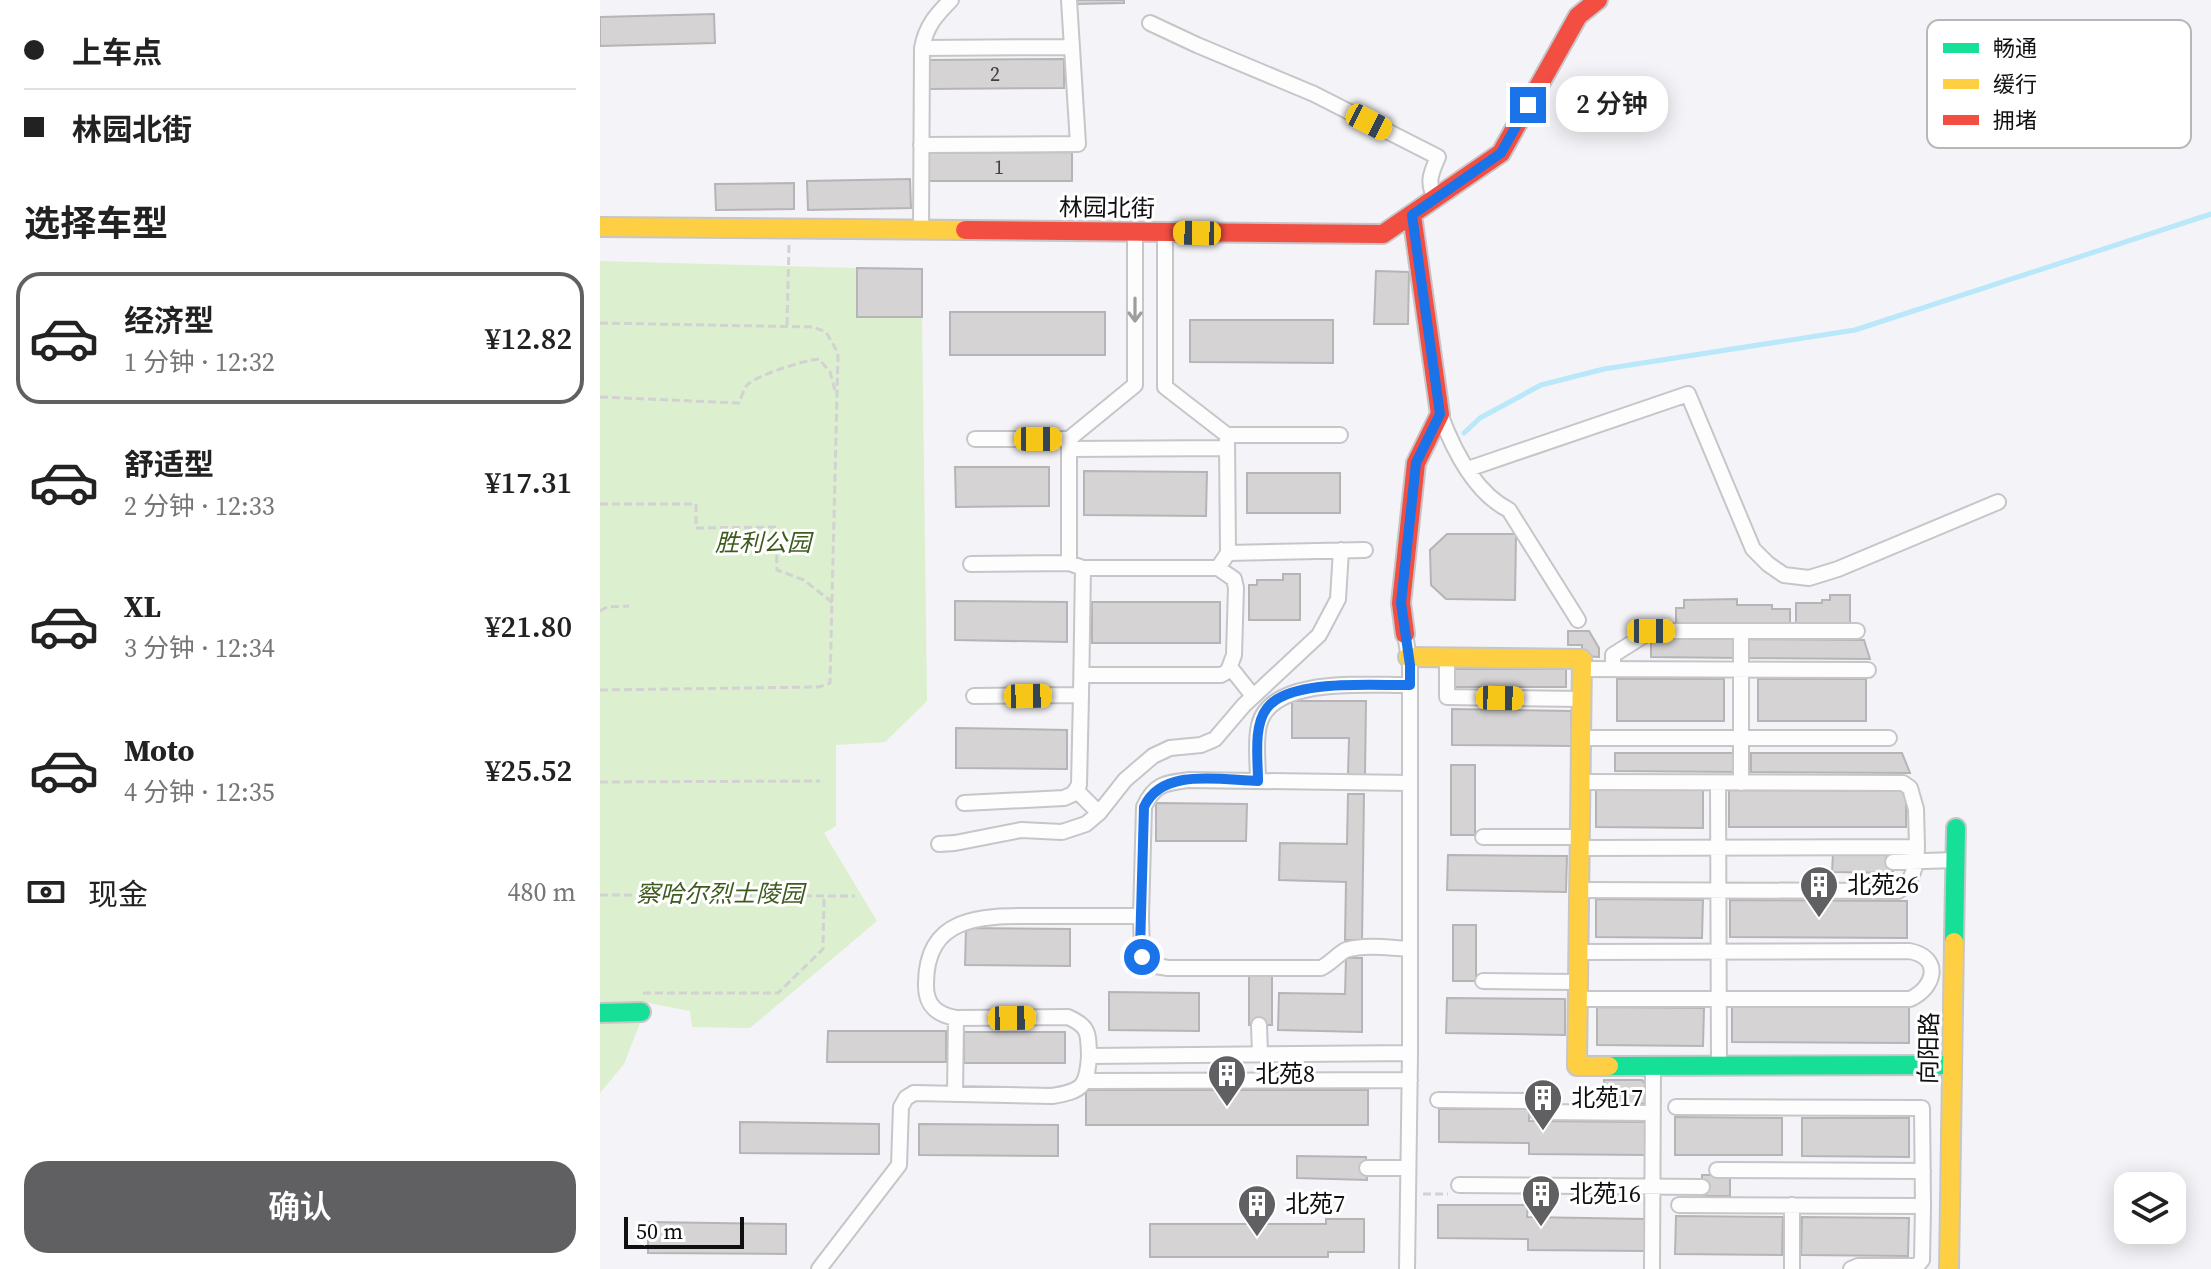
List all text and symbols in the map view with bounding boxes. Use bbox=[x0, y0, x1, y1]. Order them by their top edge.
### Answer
legend bbox=[1927, 20, 2191, 148]
text: 上车点 bbox=[72, 32, 162, 73]
text: 畅通 bbox=[1993, 33, 2037, 63]
house number: 2 bbox=[990, 60, 1000, 88]
text: 缓行 bbox=[1993, 69, 2037, 99]
callout: 2 分钟 bbox=[1556, 77, 1668, 133]
text: 2 分钟 bbox=[1576, 86, 1648, 122]
route end bbox=[1510, 87, 1546, 123]
car bbox=[1342, 100, 1396, 144]
text: 拥堵 bbox=[1993, 105, 2037, 135]
text: 林园北街 bbox=[72, 109, 192, 150]
house number: 1 bbox=[994, 153, 1004, 181]
street label: 林园北街 bbox=[1059, 190, 1155, 225]
text: 选择车型 bbox=[24, 199, 168, 248]
car bbox=[1173, 221, 1221, 245]
one-way arrow bbox=[1127, 296, 1143, 323]
text: 经济型 bbox=[124, 300, 214, 341]
icon: car bbox=[28, 302, 100, 374]
text: ¥12.82 bbox=[485, 318, 572, 359]
text: 1 分钟 · 12:32 bbox=[124, 344, 275, 380]
car bbox=[1014, 427, 1062, 451]
text: 舒适型 bbox=[124, 444, 214, 485]
icon: car bbox=[28, 446, 100, 518]
text: ¥17.31 bbox=[485, 462, 572, 503]
text: 2 分钟 · 12:33 bbox=[124, 488, 275, 524]
park label: 胜利公园 bbox=[715, 526, 814, 559]
text: XL bbox=[124, 586, 161, 627]
icon: car bbox=[28, 590, 100, 662]
text: ¥21.80 bbox=[485, 606, 572, 647]
car bbox=[1627, 619, 1675, 643]
text: 3 分钟 · 12:34 bbox=[124, 630, 275, 666]
car bbox=[1004, 684, 1052, 708]
car bbox=[1476, 686, 1524, 710]
text: Moto bbox=[124, 730, 195, 771]
icon: car bbox=[28, 734, 100, 806]
text: ¥25.52 bbox=[485, 750, 572, 791]
text: 4 分钟 · 12:35 bbox=[124, 774, 275, 810]
building icon: 北苑26 bbox=[1798, 864, 1840, 919]
place label: 北苑26 bbox=[1847, 868, 1919, 901]
icon: cash bbox=[24, 870, 68, 914]
text: 现金 bbox=[88, 874, 148, 915]
text: 480 m bbox=[508, 874, 576, 910]
park label: 察哈尔烈士陵园 bbox=[636, 877, 807, 910]
route start bbox=[1124, 939, 1160, 975]
car bbox=[988, 1006, 1036, 1030]
street label: 向阳路 bbox=[1911, 1012, 1946, 1084]
building icon: 北苑8 bbox=[1206, 1053, 1248, 1108]
place label: 北苑8 bbox=[1255, 1057, 1315, 1090]
building icon: 北苑17 bbox=[1522, 1077, 1564, 1132]
place label: 北苑17 bbox=[1571, 1081, 1643, 1114]
button: 确认 bbox=[24, 1161, 576, 1253]
map controls bbox=[2114, 1172, 2186, 1244]
button: layers bbox=[2114, 1172, 2186, 1244]
building icon: 北苑16 bbox=[1520, 1173, 1562, 1228]
place label: 北苑16 bbox=[1569, 1177, 1641, 1210]
building icon: 北苑7 bbox=[1236, 1183, 1278, 1238]
place label: 北苑7 bbox=[1285, 1187, 1345, 1220]
scale bar bbox=[624, 1213, 744, 1249]
text: 50 m bbox=[636, 1216, 683, 1246]

